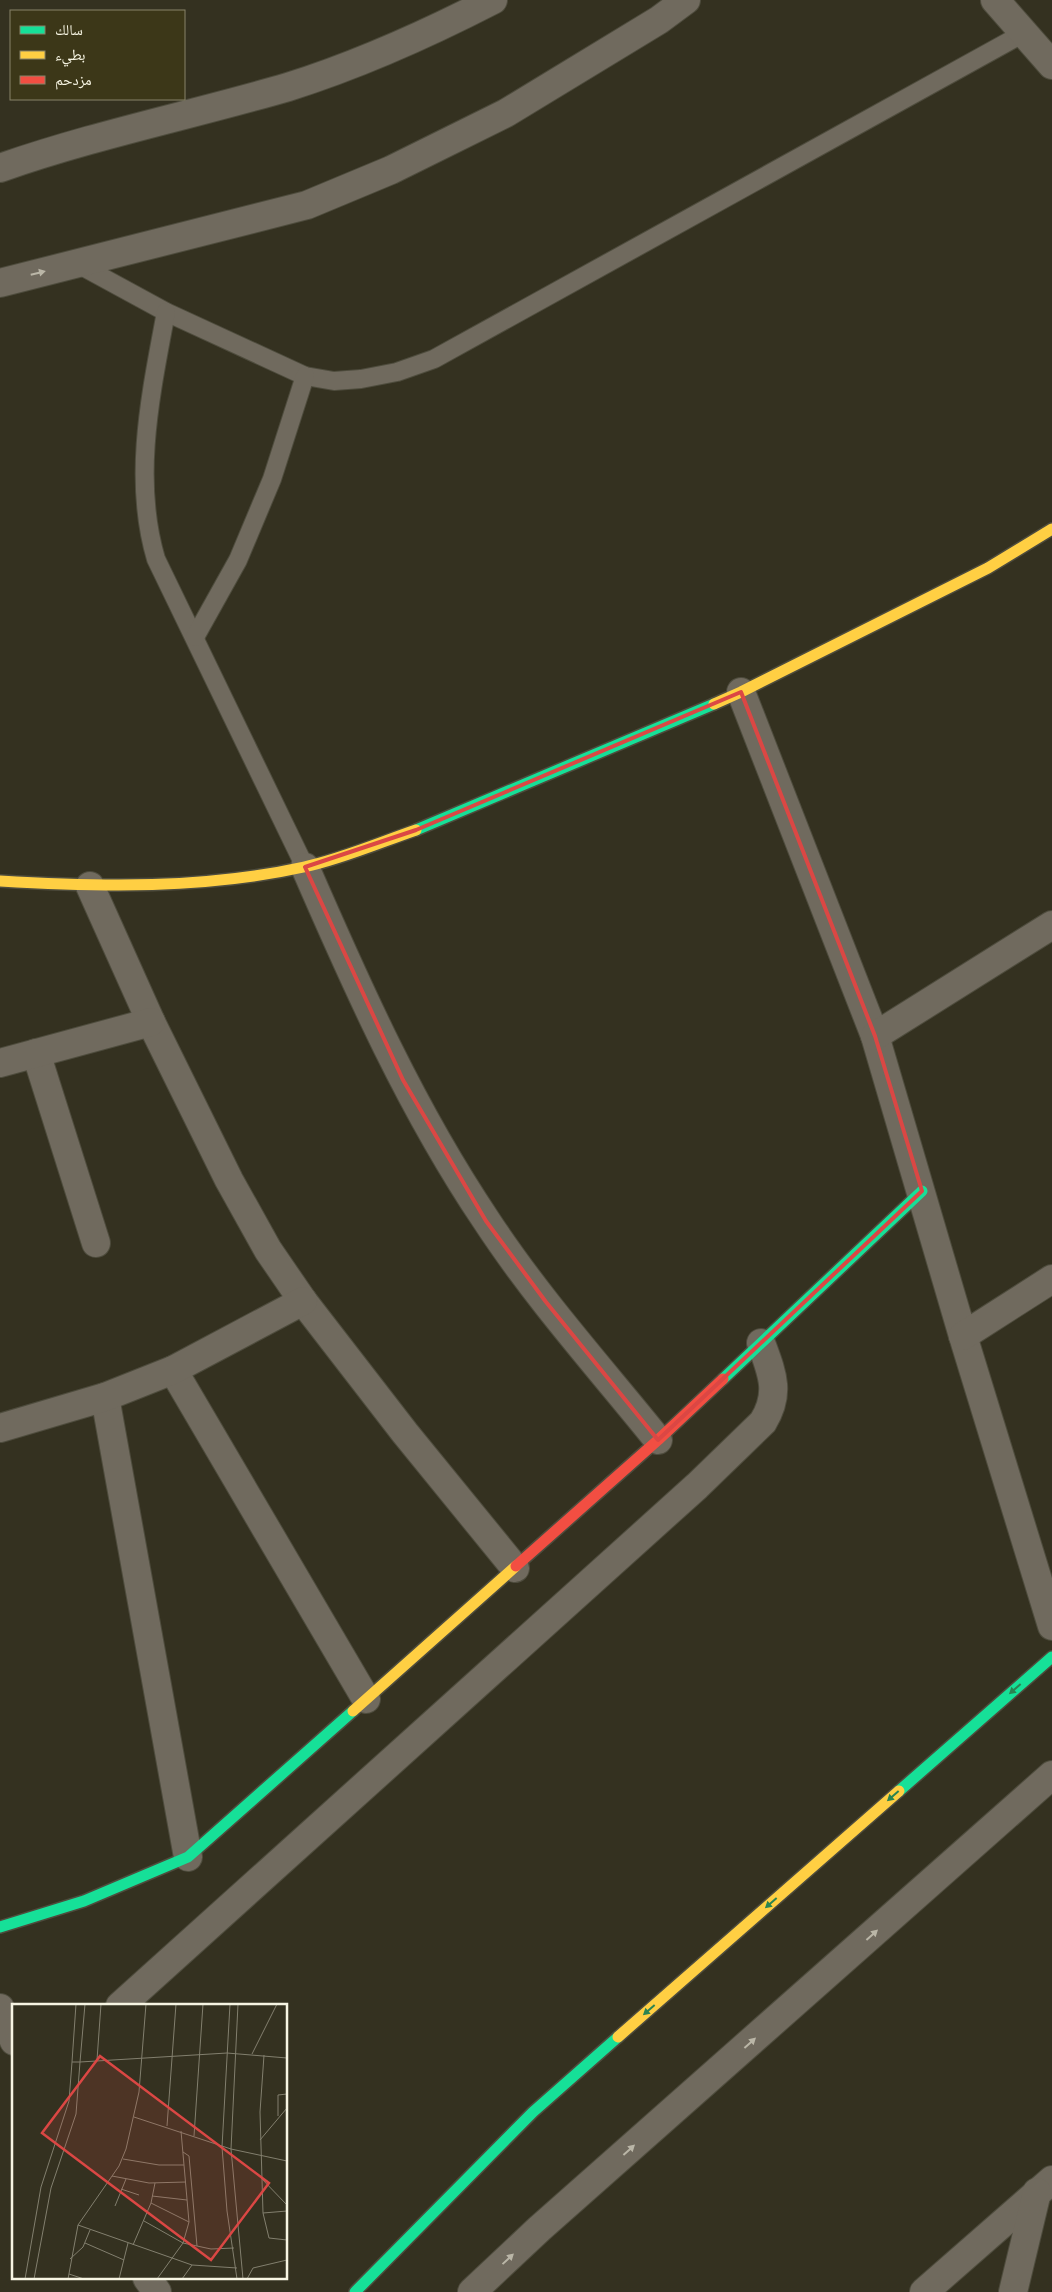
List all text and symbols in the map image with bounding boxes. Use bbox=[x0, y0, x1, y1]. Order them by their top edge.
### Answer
legend bbox=[10, 10, 185, 100]
text: سالك bbox=[55, 21, 83, 38]
text: بطيء bbox=[55, 46, 85, 67]
text: مزدحم bbox=[55, 71, 92, 90]
one-way arrow bbox=[30, 269, 45, 277]
one-way arrow bbox=[1010, 1683, 1022, 1695]
one-way arrow bbox=[888, 1790, 900, 1802]
one-way arrow bbox=[765, 1897, 777, 1908]
one-way arrow bbox=[865, 1929, 877, 1941]
inset map bbox=[12, 2004, 288, 2280]
one-way arrow bbox=[642, 2005, 655, 2016]
one-way arrow bbox=[744, 2037, 757, 2048]
one-way arrow bbox=[622, 2145, 635, 2156]
one-way arrow bbox=[501, 2253, 513, 2265]

